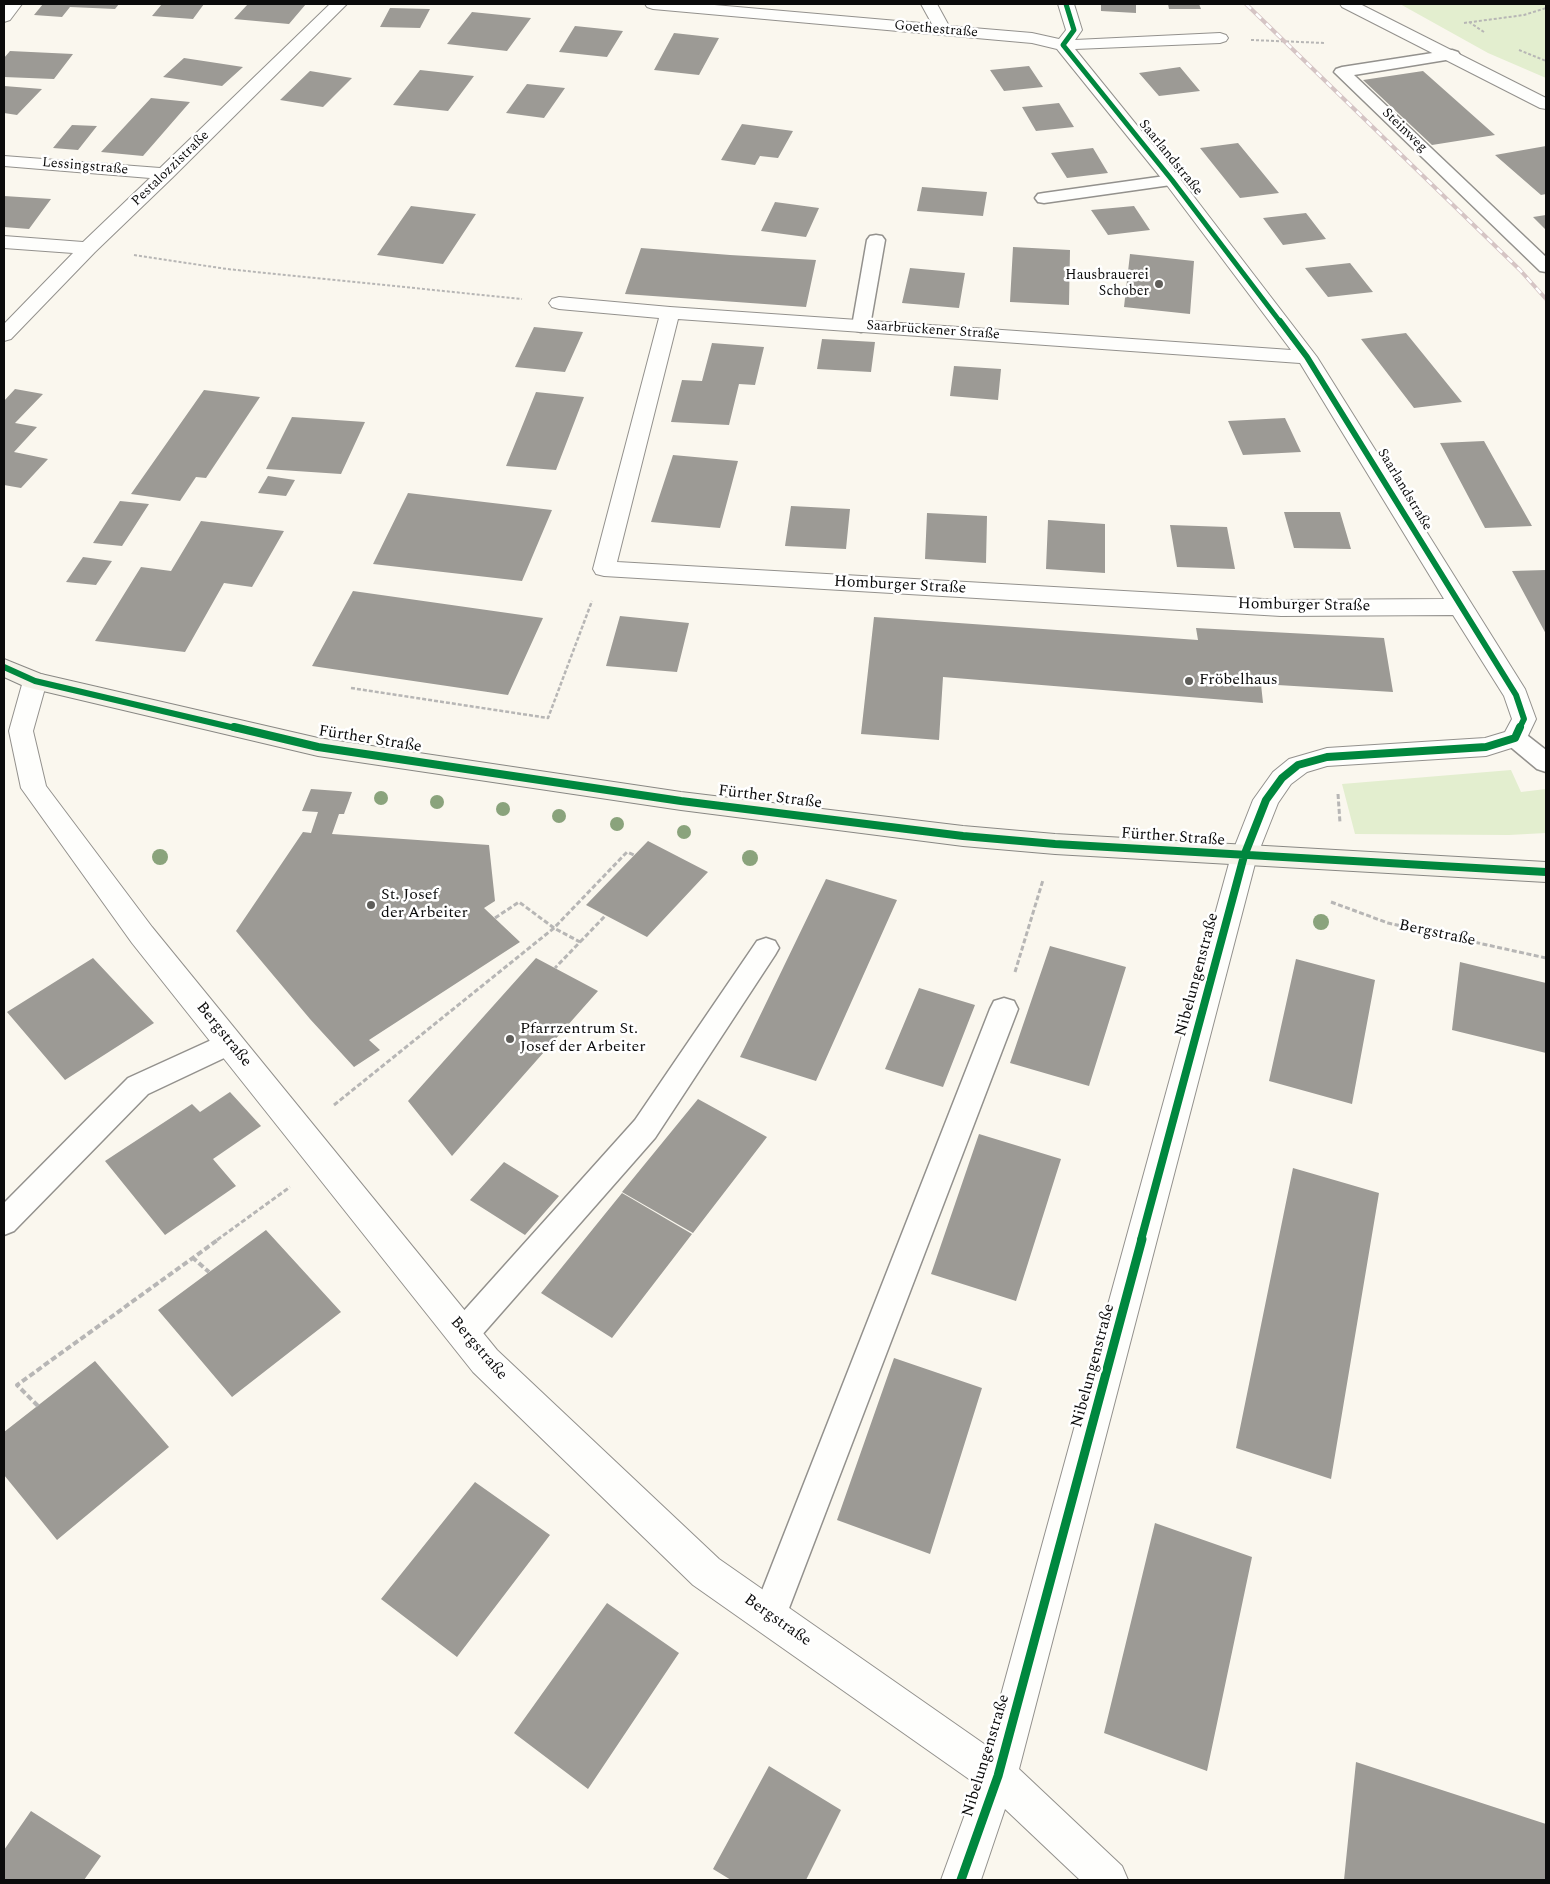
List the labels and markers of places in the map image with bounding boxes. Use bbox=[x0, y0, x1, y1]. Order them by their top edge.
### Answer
place label: Hausbrauerei Schober bbox=[1065, 268, 1149, 300]
marker: Hausbrauerei Schober bbox=[1153, 278, 1165, 290]
place label: Fröbelhaus bbox=[1199, 671, 1278, 691]
marker: Fröbelhaus bbox=[1183, 675, 1195, 687]
place label: St. Josef der Arbeiter bbox=[381, 886, 468, 924]
marker: St. Josef der Arbeiter bbox=[365, 899, 377, 911]
place label: Pfarrzentrum St. Josef der Arbeiter bbox=[520, 1020, 646, 1058]
marker: Pfarrzentrum St. Josef der Arbeiter bbox=[504, 1033, 516, 1045]

